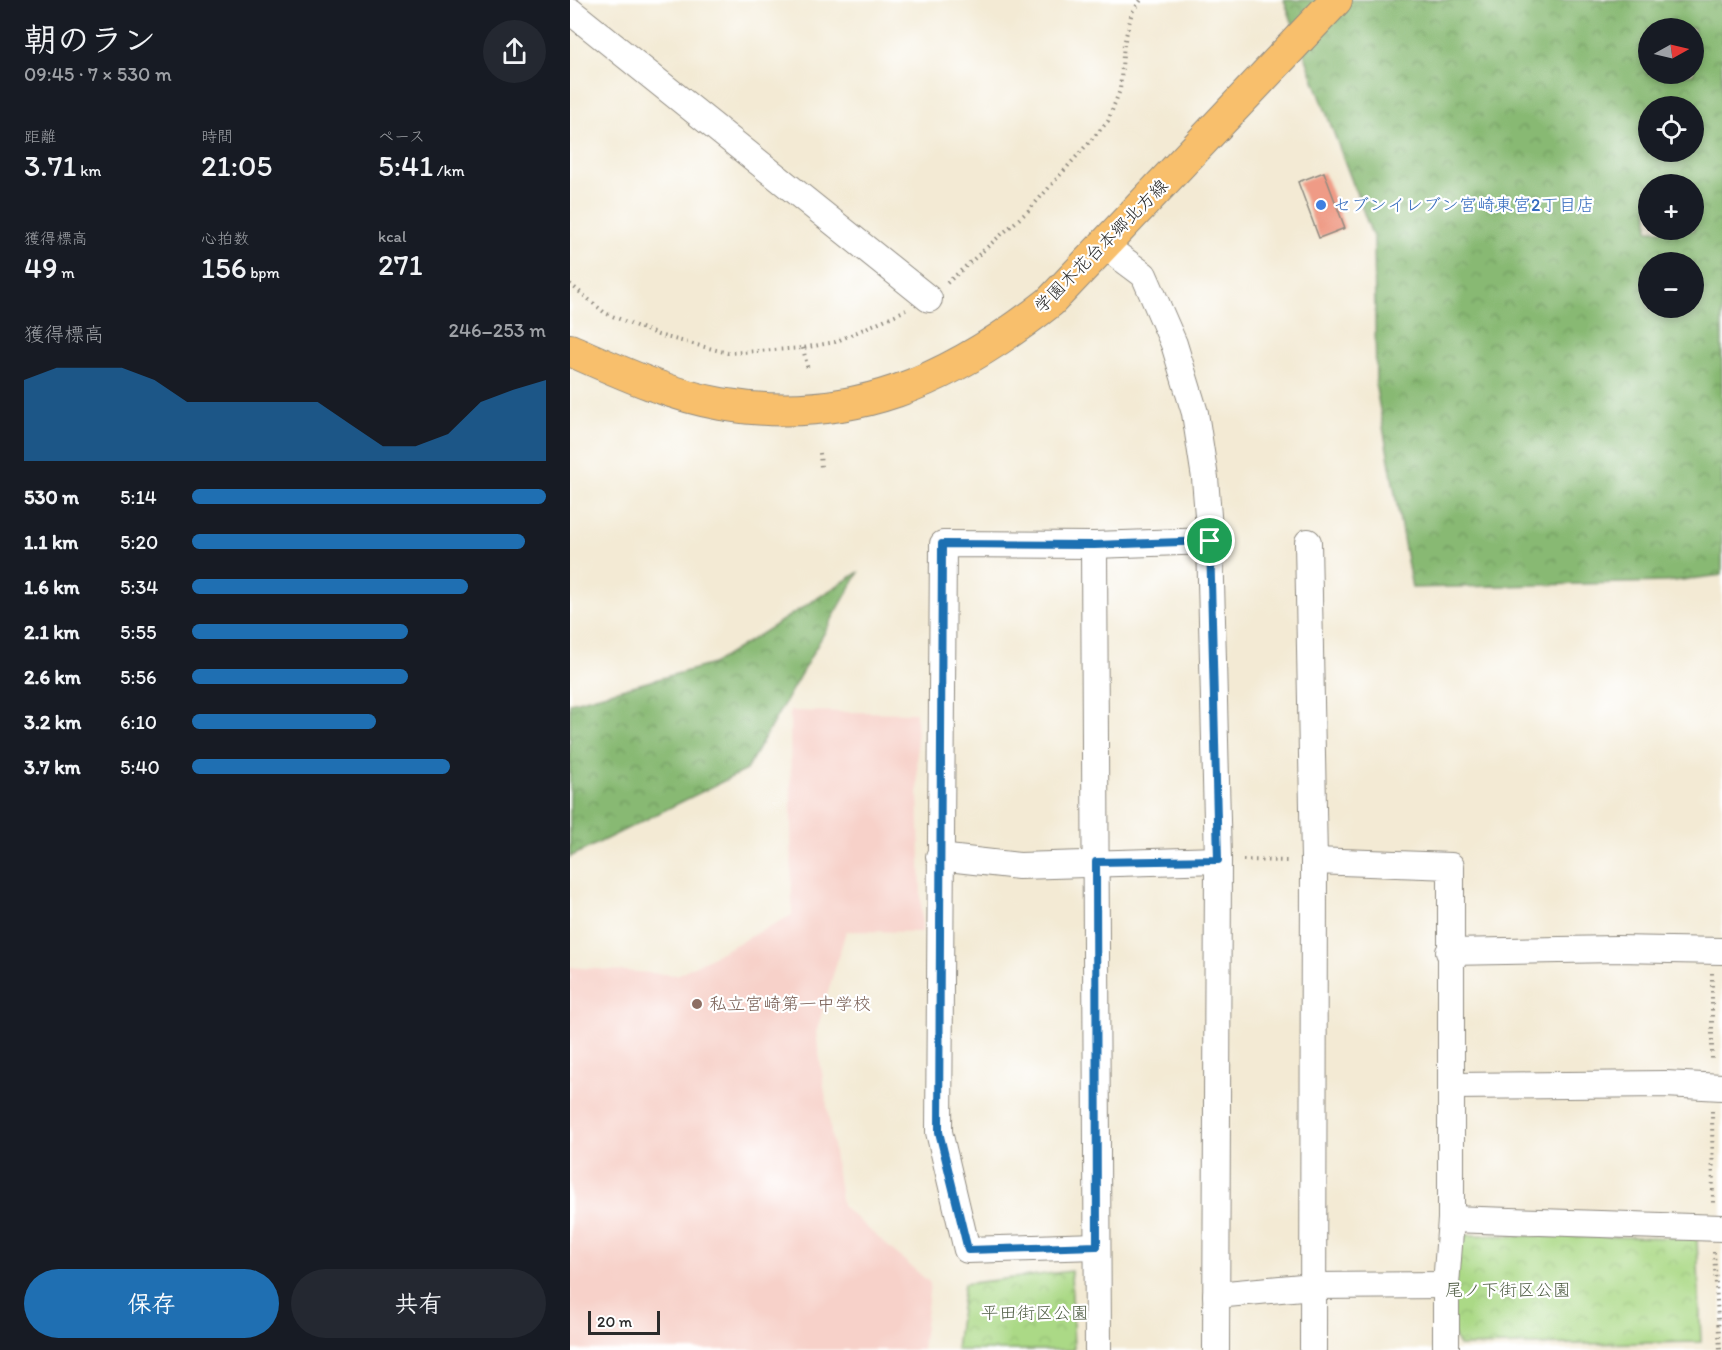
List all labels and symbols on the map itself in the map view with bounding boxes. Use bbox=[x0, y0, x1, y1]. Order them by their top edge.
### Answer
north arrow bbox=[1638, 18, 1704, 84]
street label: 学園木花台本郷北方線 bbox=[1030, 175, 1172, 317]
place label: セブンイレブン宮崎東宮2丁目店 bbox=[1333, 194, 1594, 216]
marker: セブンイレブン宮崎東宮2丁目店 bbox=[1314, 198, 1328, 212]
pin bbox=[1184, 515, 1235, 566]
place label: 私立宮崎第一中学校 bbox=[709, 993, 871, 1015]
marker: 私立宮崎第一中学校 bbox=[690, 997, 704, 1011]
park label: 尾ノ下街区公園 bbox=[1445, 1279, 1571, 1301]
park label: 平田街区公園 bbox=[981, 1302, 1089, 1324]
scale bar bbox=[588, 1308, 660, 1336]

